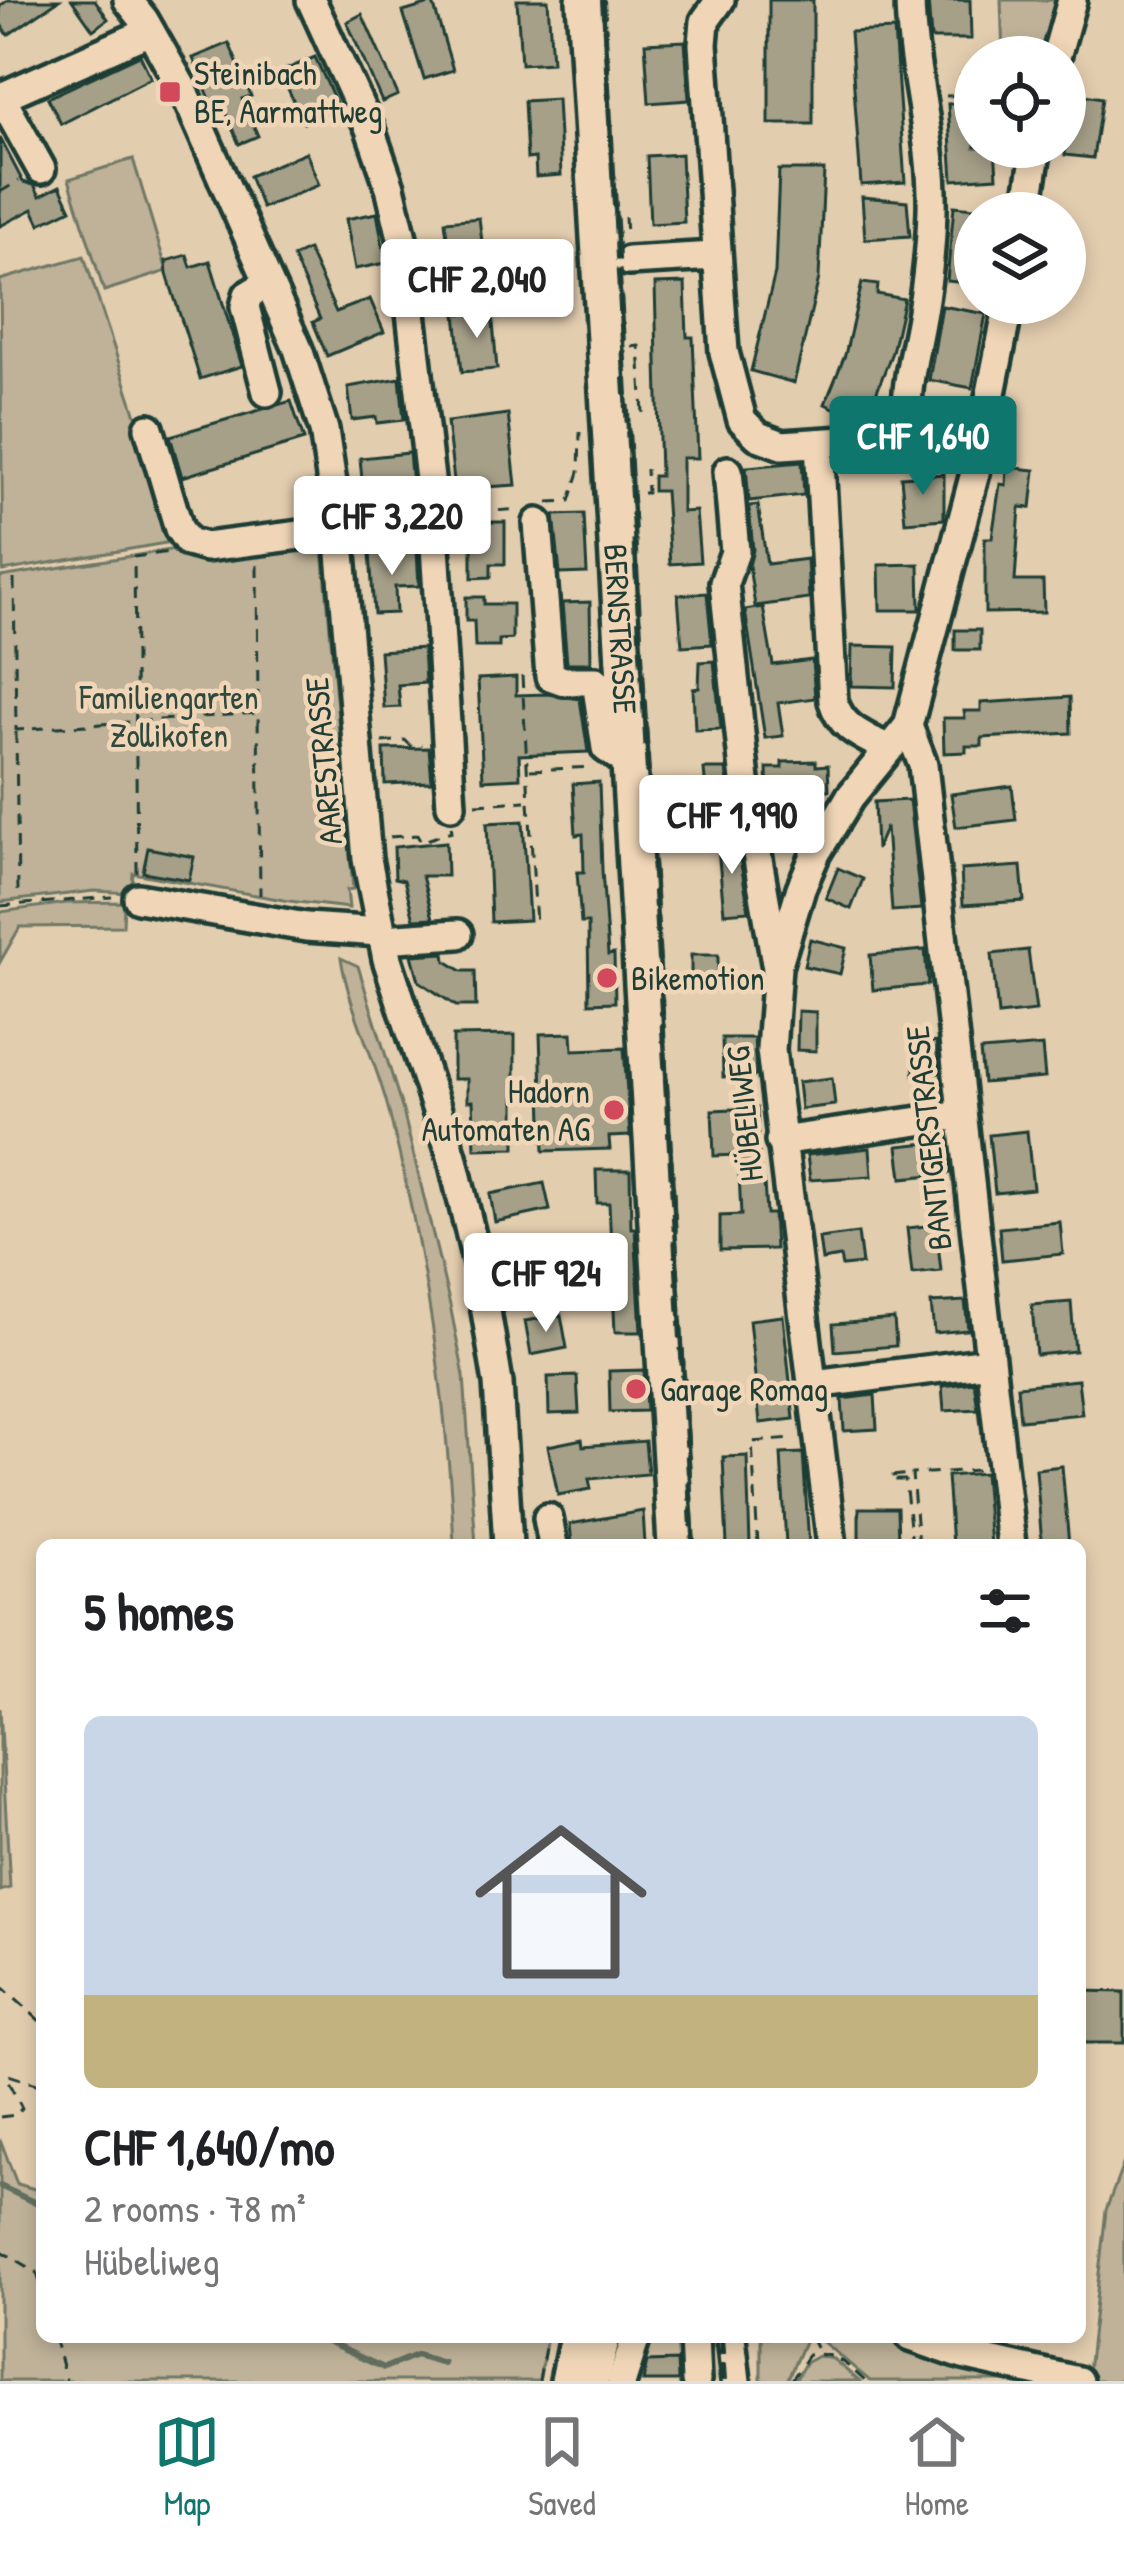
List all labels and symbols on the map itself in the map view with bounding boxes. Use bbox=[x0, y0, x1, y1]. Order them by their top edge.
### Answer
place label: Steinibach BE, Aarmattweg bbox=[194, 51, 383, 134]
marker: Steinibach BE, Aarmattweg bbox=[157, 79, 183, 105]
pin: CHF 2,040 bbox=[340, 239, 614, 341]
pin: CHF 1,640 bbox=[786, 396, 1060, 498]
pin: CHF 3,220 bbox=[255, 476, 529, 578]
street label: BERNSTRASSE bbox=[594, 543, 648, 716]
park label: Familiengarten Zollikofen bbox=[78, 675, 259, 757]
street label: AARESTRASSE bbox=[294, 675, 352, 847]
pin: CHF 1,990 bbox=[595, 775, 869, 877]
place label: Bikemotion bbox=[631, 956, 765, 1000]
marker: Bikemotion bbox=[594, 965, 620, 991]
street label: BANTIGERSTRASSE bbox=[894, 1023, 962, 1252]
street label: HÜBELIWEG bbox=[715, 1044, 773, 1184]
place label: Hadorn Automaten AG bbox=[422, 1069, 590, 1151]
marker: Hadorn Automaten AG bbox=[601, 1097, 627, 1123]
pin: CHF 924 bbox=[435, 1233, 657, 1335]
place label: Garage Romag bbox=[660, 1367, 828, 1412]
marker: Garage Romag bbox=[623, 1376, 649, 1402]

